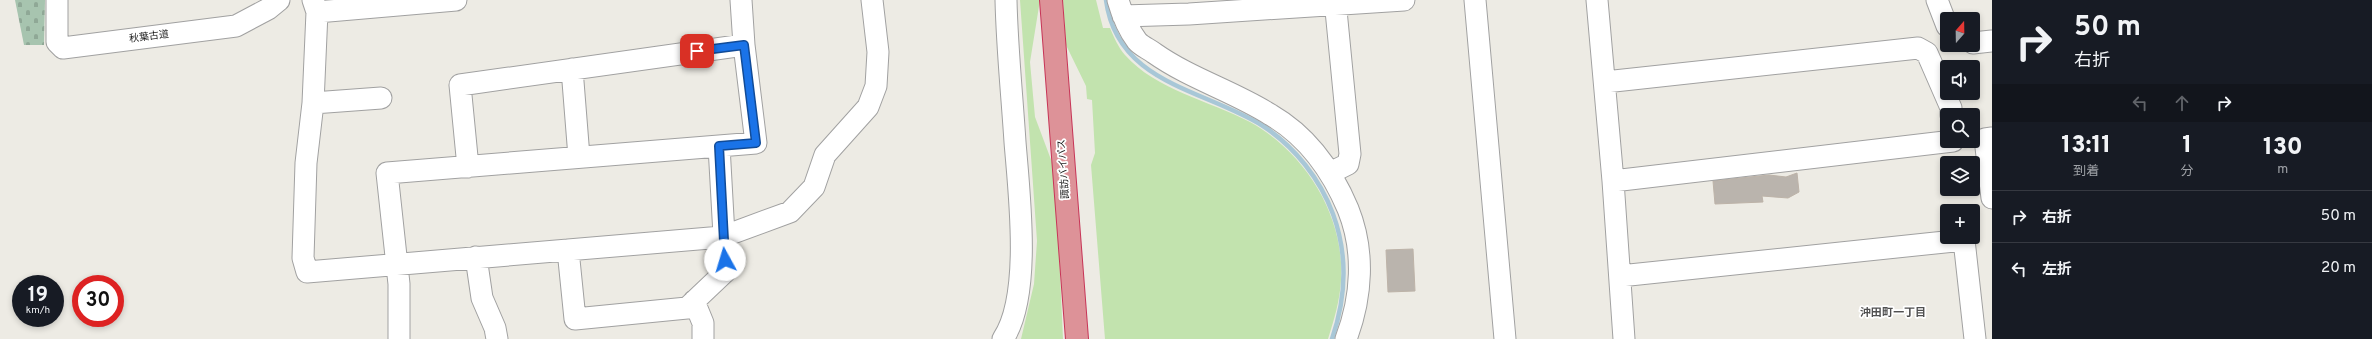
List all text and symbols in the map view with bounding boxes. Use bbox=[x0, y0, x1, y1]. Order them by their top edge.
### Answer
text: 50 m bbox=[2074, 10, 2141, 46]
north arrow bbox=[1940, 12, 1980, 52]
map controls bbox=[1940, 12, 1980, 244]
icon: right bbox=[2008, 16, 2060, 68]
street label: 秋葉古道 bbox=[128, 28, 170, 46]
pin bbox=[680, 34, 714, 68]
icon: arrive bbox=[686, 40, 708, 62]
text: 右折 bbox=[2074, 50, 2110, 73]
button: sound bbox=[1940, 60, 1980, 100]
icon: left bbox=[2129, 92, 2151, 114]
icon: ahead bbox=[2171, 92, 2193, 114]
icon: right bbox=[2213, 92, 2235, 114]
button: search bbox=[1940, 108, 1980, 148]
text: 13:11 bbox=[2061, 131, 2111, 161]
text: 1 bbox=[2182, 131, 2192, 161]
text: 130 bbox=[2263, 133, 2303, 163]
street label: 諏訪バイパス bbox=[1055, 139, 1073, 199]
button: layers bbox=[1940, 156, 1980, 196]
text: m bbox=[2277, 162, 2288, 178]
text: 到着 bbox=[2073, 164, 2099, 180]
text: 分 bbox=[2181, 164, 2194, 180]
button: + bbox=[1940, 204, 1980, 244]
icon: right bbox=[2008, 206, 2030, 228]
text: 50 m bbox=[2321, 207, 2356, 226]
text: 右折 bbox=[2042, 209, 2072, 228]
position arrow bbox=[704, 239, 746, 281]
icon: left bbox=[2008, 258, 2030, 280]
text: 20 m bbox=[2321, 259, 2356, 278]
text: 左折 bbox=[2042, 261, 2072, 280]
speed limit sign: 30 bbox=[72, 275, 124, 327]
text: 19 bbox=[28, 283, 48, 309]
text: km/h bbox=[26, 304, 50, 317]
district label: 沖田町一丁目 bbox=[1860, 306, 1926, 320]

